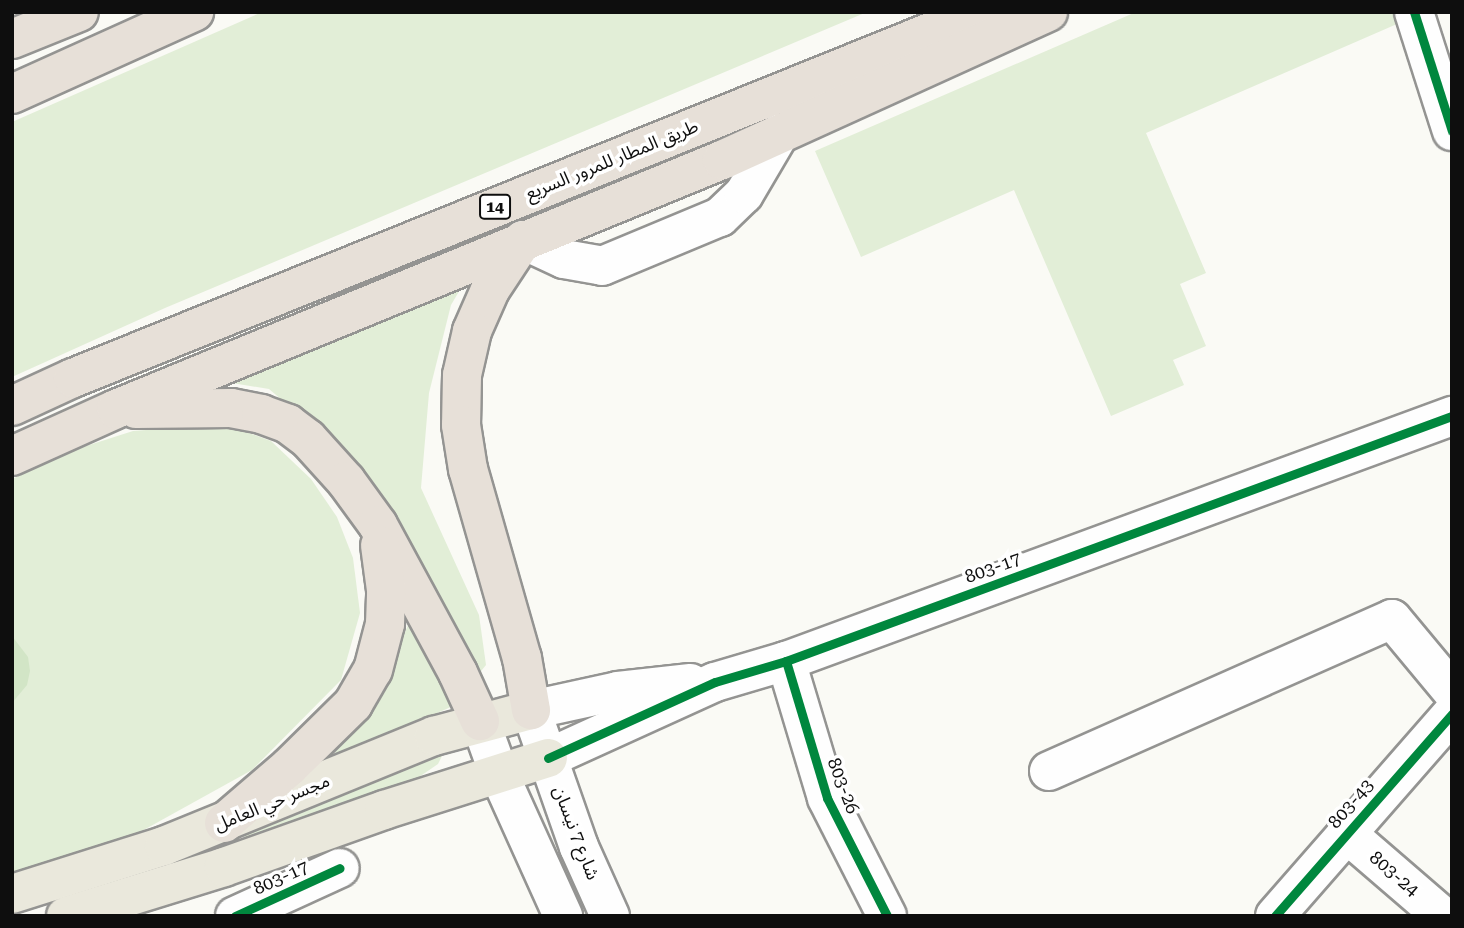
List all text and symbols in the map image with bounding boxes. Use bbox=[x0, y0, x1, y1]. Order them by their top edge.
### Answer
street label: طريق المطار للمرور السريع bbox=[522, 115, 702, 205]
road number: 14 bbox=[477, 195, 512, 220]
street label: 803-17 bbox=[962, 548, 1024, 588]
street label: 803-26 bbox=[822, 755, 864, 817]
street label: مجسر حي العامل bbox=[211, 770, 333, 836]
street label: 803-43 bbox=[1324, 775, 1378, 833]
street label: شارع 7 نيسان bbox=[548, 783, 604, 883]
street label: 803-24 bbox=[1365, 847, 1423, 901]
street label: 803-17 bbox=[250, 856, 312, 900]

